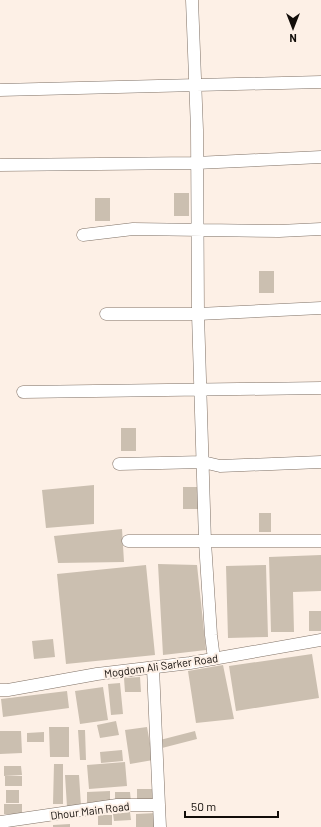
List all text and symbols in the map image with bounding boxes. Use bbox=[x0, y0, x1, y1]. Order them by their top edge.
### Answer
north arrow bbox=[273, 8, 313, 48]
text: N bbox=[289, 32, 297, 45]
street label: Mogdom Ali Sarker Road bbox=[103, 651, 219, 680]
scale bar bbox=[185, 793, 278, 819]
street label: Dhour Main Road bbox=[50, 799, 130, 822]
text: 50 m bbox=[191, 799, 216, 813]

